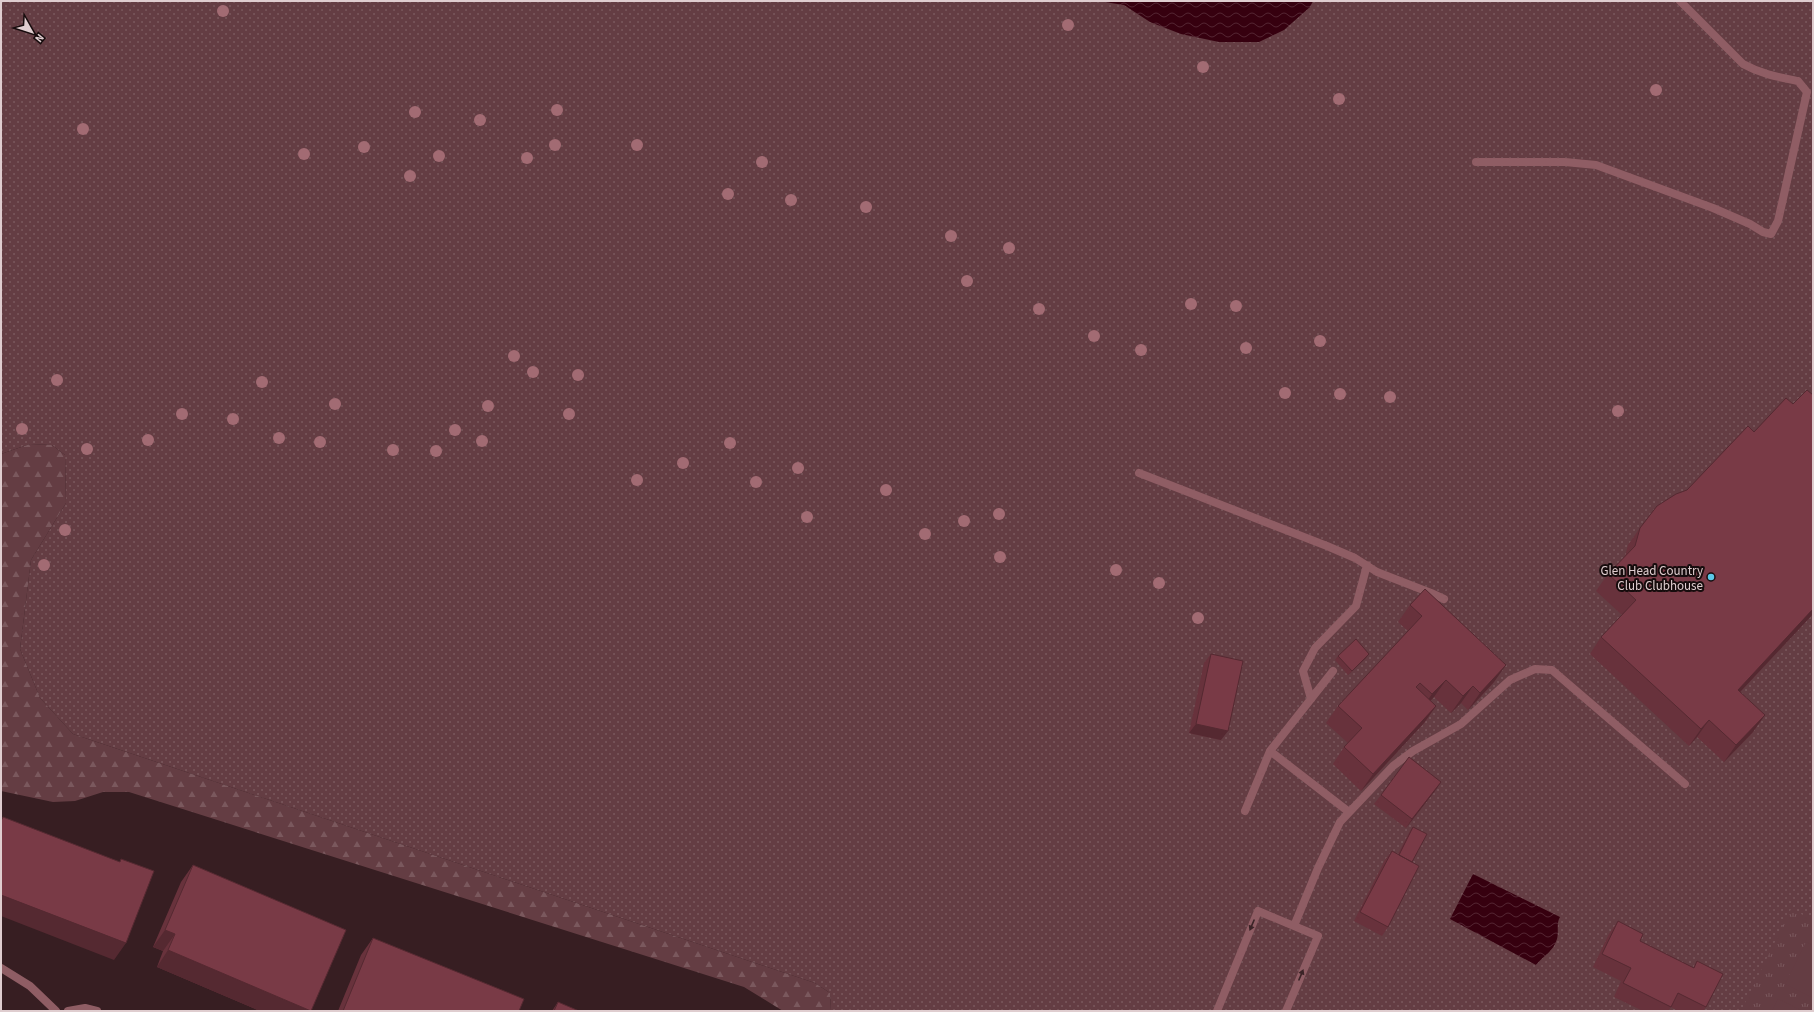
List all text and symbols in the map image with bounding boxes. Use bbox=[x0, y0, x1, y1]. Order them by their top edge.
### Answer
north arrow bbox=[12, 12, 52, 52]
text: N bbox=[31, 30, 48, 46]
place label: Glen Head Country Club Clubhouse bbox=[1600, 562, 1703, 595]
marker: Glen Head Country Club Clubhouse bbox=[1706, 572, 1716, 582]
one-way arrow bbox=[1249, 919, 1255, 931]
one-way arrow bbox=[1298, 970, 1304, 981]

